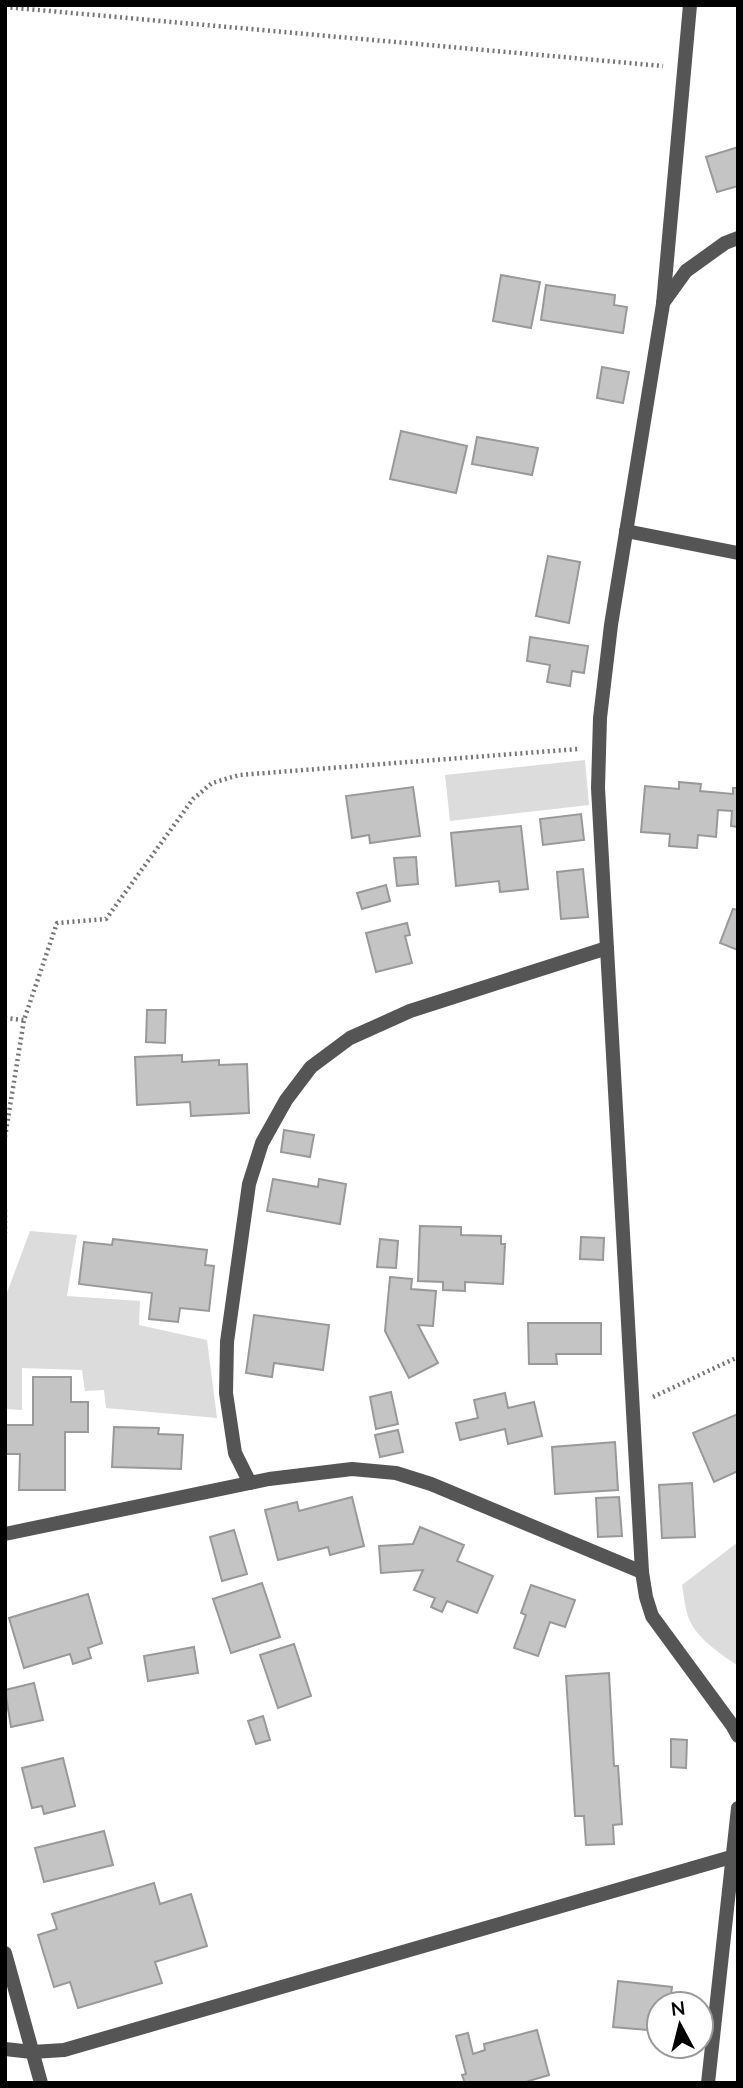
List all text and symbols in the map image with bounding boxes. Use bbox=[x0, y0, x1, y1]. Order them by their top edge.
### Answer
north arrow bbox=[645, 1990, 715, 2060]
text: N bbox=[669, 1995, 687, 2021]

